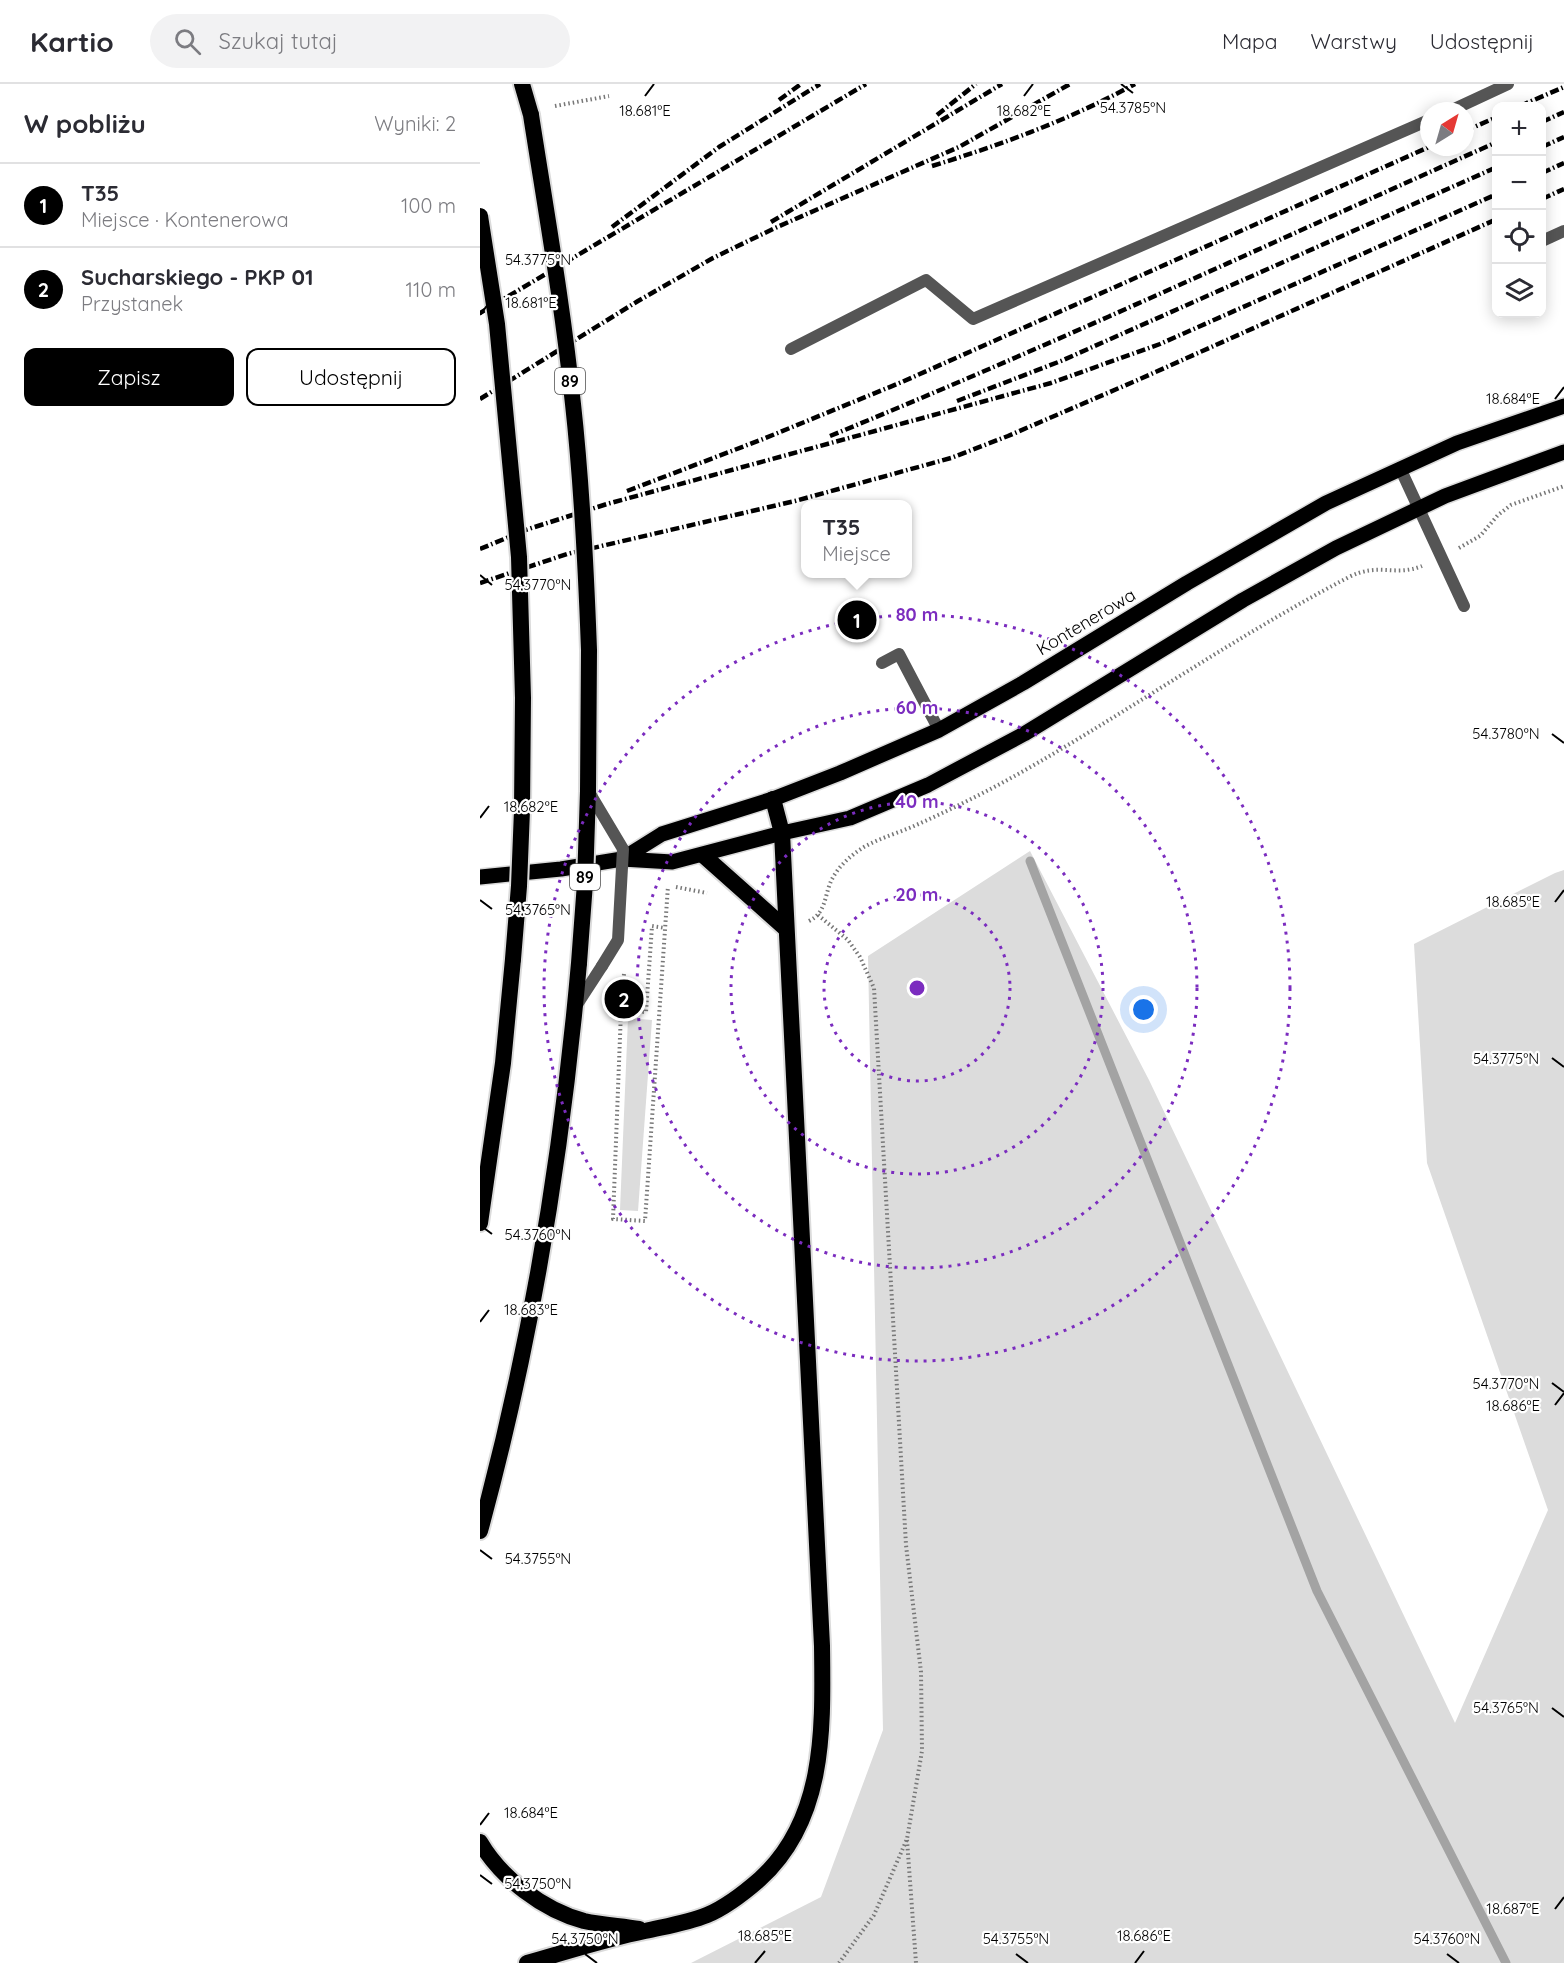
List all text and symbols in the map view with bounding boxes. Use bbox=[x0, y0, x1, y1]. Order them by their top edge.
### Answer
search box bbox=[150, 14, 570, 68]
text: Kartio bbox=[30, 24, 114, 59]
icon: search bbox=[171, 25, 204, 58]
text: Szukaj tutaj bbox=[219, 27, 338, 55]
text: Mapa bbox=[1222, 28, 1277, 54]
text: Warstwy bbox=[1310, 28, 1397, 54]
text: Udostępnij bbox=[1430, 28, 1534, 54]
text: 54.3785°N bbox=[1100, 98, 1166, 117]
text: 18.681°E bbox=[619, 101, 671, 120]
text: 18.682°E bbox=[997, 101, 1051, 120]
north arrow bbox=[1420, 102, 1474, 156]
map controls bbox=[1492, 102, 1546, 318]
button: + bbox=[1492, 102, 1546, 156]
text: W pobliżu bbox=[24, 107, 146, 140]
text: Wyniki: 2 bbox=[374, 111, 456, 136]
button: − bbox=[1492, 156, 1546, 210]
text: T35 bbox=[81, 179, 119, 207]
text: 1 bbox=[40, 193, 47, 218]
text: 100 m bbox=[401, 193, 456, 218]
text: Miejsce · Kontenerowa bbox=[81, 207, 289, 232]
button: locate bbox=[1492, 210, 1546, 264]
text: 54.3775°N bbox=[505, 250, 571, 269]
text: Sucharskiego - PKP 01 bbox=[81, 263, 313, 291]
button: layers bbox=[1492, 264, 1546, 318]
text: 2 bbox=[38, 277, 49, 302]
text: 110 m bbox=[406, 277, 456, 302]
text: Przystanek bbox=[81, 291, 183, 316]
text: 18.681°E bbox=[505, 293, 557, 312]
button: Zapisz bbox=[24, 348, 234, 406]
button: Udostępnij bbox=[246, 348, 456, 406]
road number: 89 bbox=[555, 368, 585, 394]
text: 18.684°E bbox=[1486, 389, 1540, 408]
popup bbox=[801, 500, 912, 578]
text: T35 bbox=[822, 513, 860, 541]
text: Miejsce bbox=[822, 541, 891, 566]
text: 54.3770°N bbox=[505, 575, 571, 594]
street label: Kontenerowa bbox=[1032, 583, 1140, 660]
pin: 1 bbox=[838, 598, 877, 642]
text: 80 m bbox=[896, 603, 938, 626]
text: 60 m bbox=[896, 696, 938, 719]
text: 54.3780°N bbox=[1472, 724, 1540, 743]
text: 40 m bbox=[895, 790, 939, 813]
text: 18.682°E bbox=[504, 797, 558, 816]
road number: 89 bbox=[570, 864, 600, 890]
text: 20 m bbox=[896, 883, 938, 906]
text: 18.685°E bbox=[1486, 892, 1540, 911]
text: 54.3765°N bbox=[505, 900, 571, 919]
pin: 2 bbox=[604, 976, 644, 1022]
centre of rings bbox=[907, 978, 927, 998]
your location bbox=[1129, 995, 1158, 1024]
text: 54.3775°N bbox=[1473, 1049, 1539, 1068]
text: 54.3760°N bbox=[505, 1225, 571, 1244]
text: 18.683°E bbox=[504, 1300, 558, 1319]
text: 54.3770°N bbox=[1473, 1374, 1539, 1393]
text: 18.686°E bbox=[1486, 1396, 1540, 1415]
text: 54.3755°N bbox=[505, 1549, 571, 1568]
text: 54.3765°N bbox=[1473, 1698, 1539, 1717]
text: 18.684°E bbox=[504, 1803, 558, 1822]
text: 54.3750°N bbox=[504, 1874, 572, 1893]
text: 18.687°E bbox=[1486, 1899, 1540, 1918]
text: 18.685°E bbox=[738, 1926, 792, 1945]
text: 18.686°E bbox=[1117, 1926, 1171, 1945]
text: 54.3750°N bbox=[551, 1929, 619, 1948]
text: 54.3755°N bbox=[983, 1929, 1049, 1948]
text: 54.3760°N bbox=[1414, 1929, 1480, 1948]

